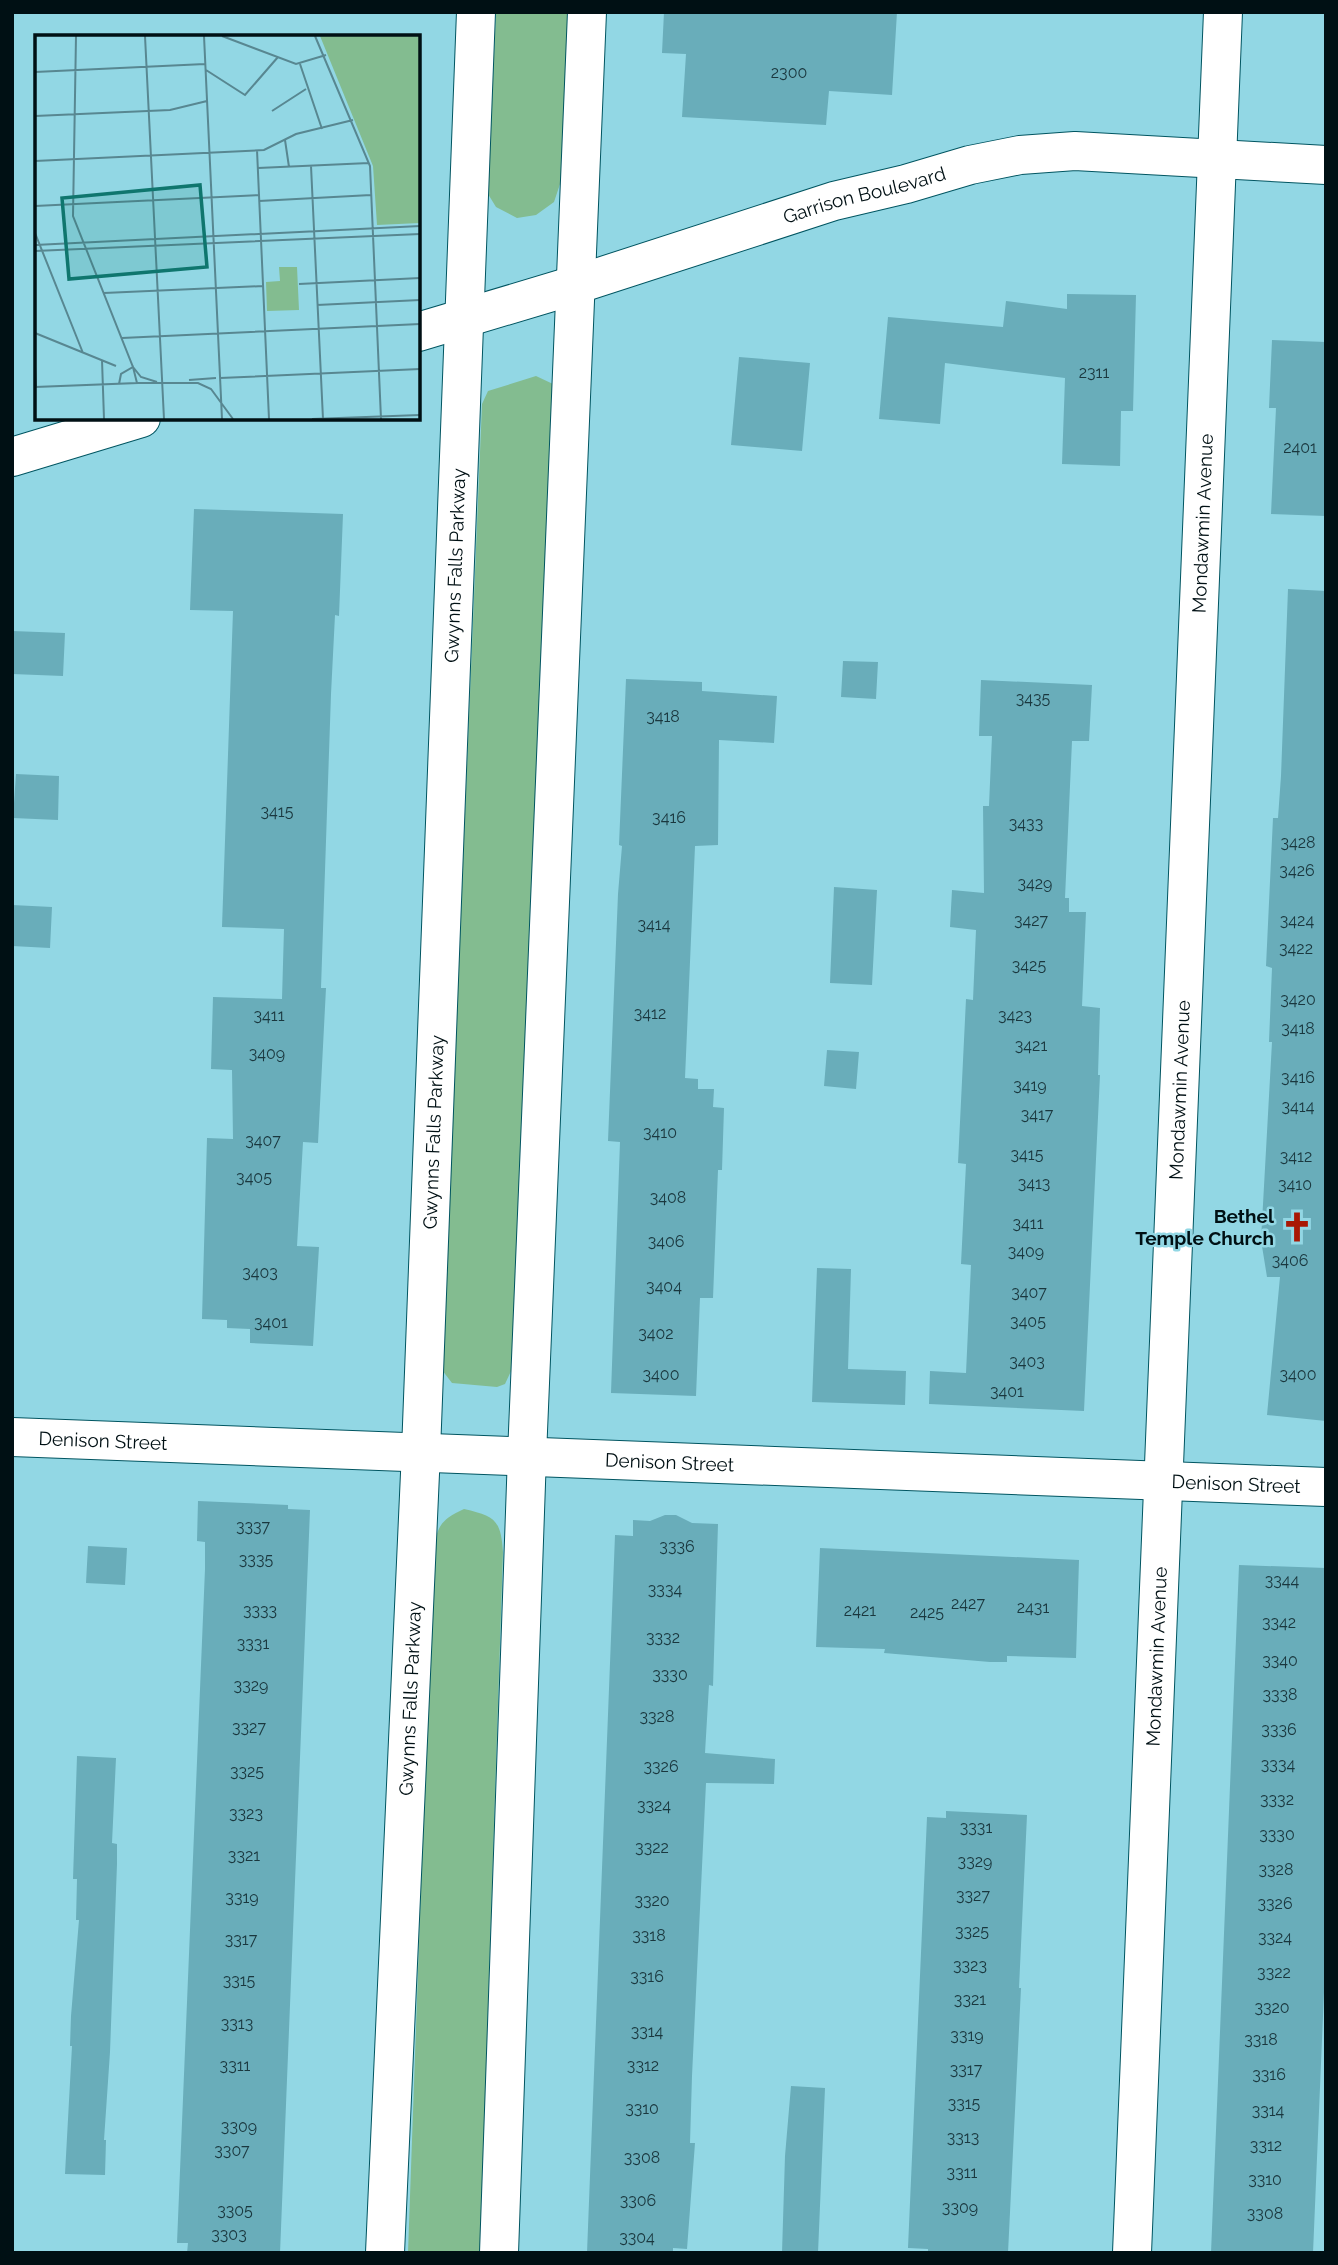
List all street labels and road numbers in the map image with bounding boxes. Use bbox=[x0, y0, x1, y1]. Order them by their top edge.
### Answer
street label: Garrison Boulevard bbox=[780, 162, 948, 228]
street label: Mondawmin Avenue bbox=[1188, 433, 1217, 614]
street label: Gwynns Falls Parkway bbox=[440, 468, 470, 663]
street label: Mondawmin Avenue bbox=[1165, 1000, 1194, 1180]
street label: Gwynns Falls Parkway bbox=[418, 1034, 448, 1230]
street label: Denison Street bbox=[38, 1427, 169, 1454]
street label: Denison Street bbox=[605, 1449, 735, 1475]
street label: Denison Street bbox=[1171, 1470, 1302, 1497]
street label: Mondawmin Avenue bbox=[1142, 1566, 1171, 1747]
street label: Gwynns Falls Parkway bbox=[395, 1601, 425, 1796]

